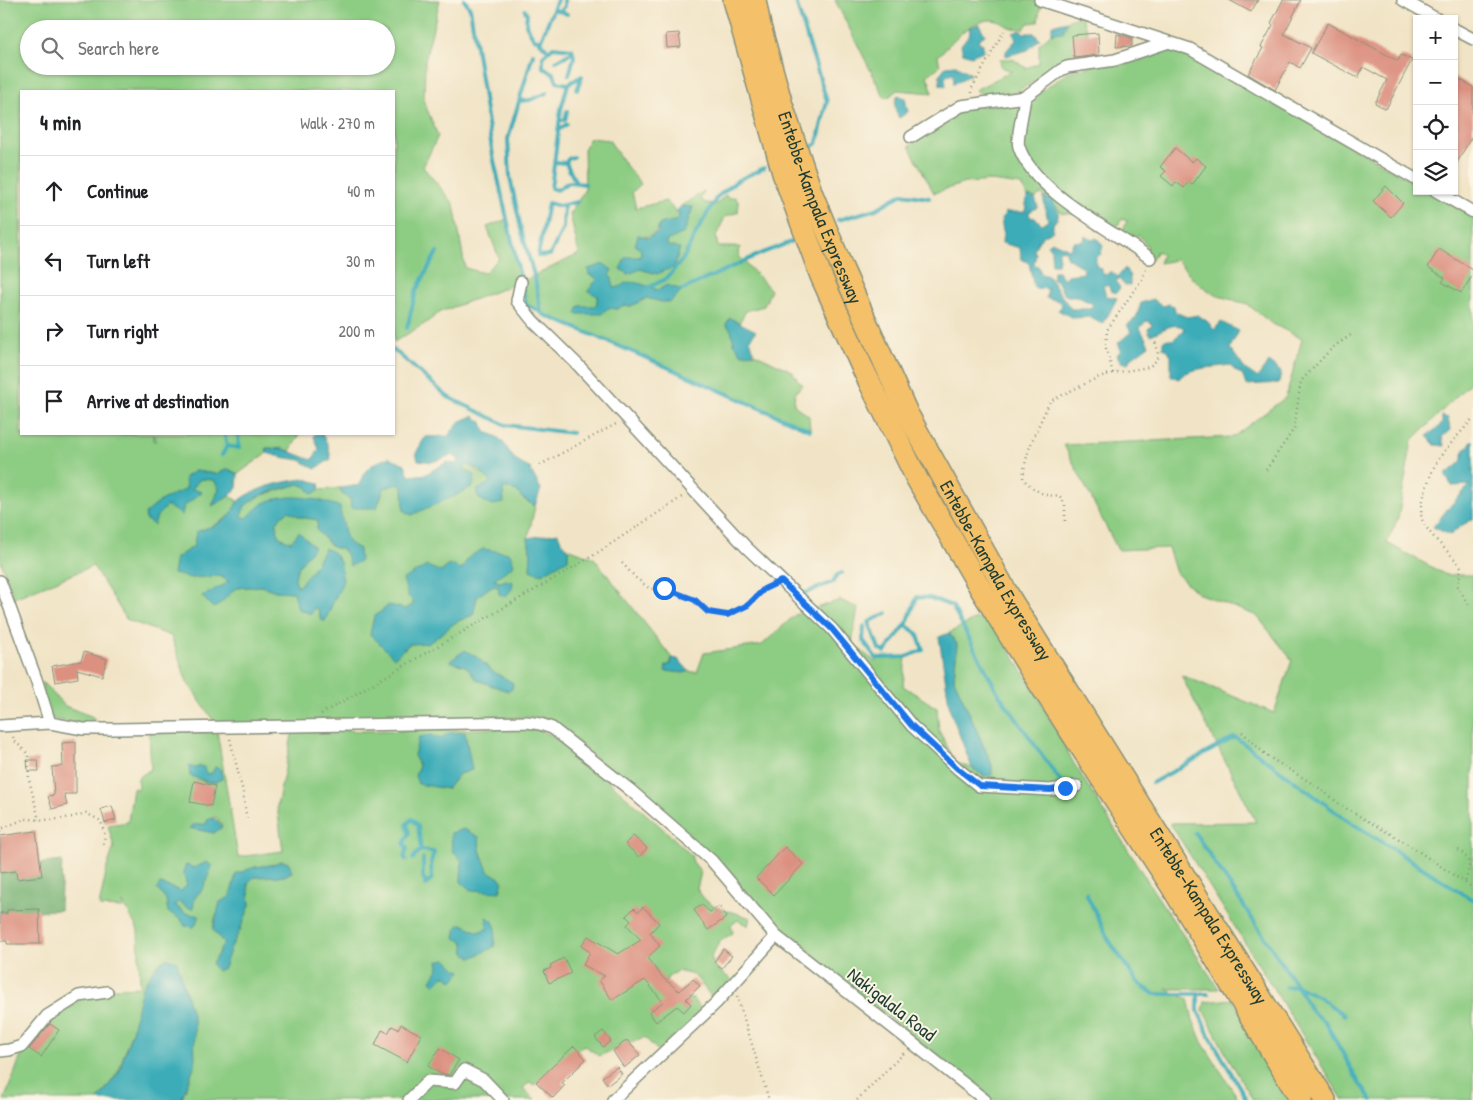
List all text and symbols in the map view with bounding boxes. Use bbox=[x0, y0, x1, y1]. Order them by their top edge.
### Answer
map controls bbox=[1413, 15, 1458, 195]
button: + bbox=[1413, 15, 1458, 60]
search box bbox=[20, 20, 395, 75]
icon: search bbox=[38, 34, 66, 62]
text: Search here bbox=[78, 35, 159, 61]
button: − bbox=[1413, 60, 1458, 105]
button: locate bbox=[1413, 105, 1458, 150]
text: 4 min bbox=[40, 108, 81, 137]
street label: Entebbe–Kampala Expressway bbox=[772, 108, 869, 308]
text: Walk · 270 m bbox=[300, 112, 375, 134]
button: layers bbox=[1413, 150, 1458, 195]
icon: ahead bbox=[40, 177, 68, 205]
text: Continue bbox=[87, 178, 148, 204]
text: 40 m bbox=[347, 180, 375, 202]
icon: left bbox=[40, 247, 68, 275]
text: Turn left bbox=[87, 248, 150, 274]
text: 30 m bbox=[346, 250, 375, 272]
icon: right bbox=[40, 317, 68, 345]
text: Turn right bbox=[87, 318, 158, 344]
text: 200 m bbox=[339, 320, 375, 342]
icon: arrive bbox=[40, 387, 68, 415]
text: Arrive at destination bbox=[87, 388, 229, 414]
street label: Entebbe–Kampala Expressway bbox=[934, 476, 1059, 665]
route start bbox=[653, 577, 676, 600]
route end bbox=[1054, 777, 1077, 800]
street label: Entebbe–Kampala Expressway bbox=[1144, 822, 1275, 1009]
street label: Nakigalala Road bbox=[842, 961, 942, 1047]

